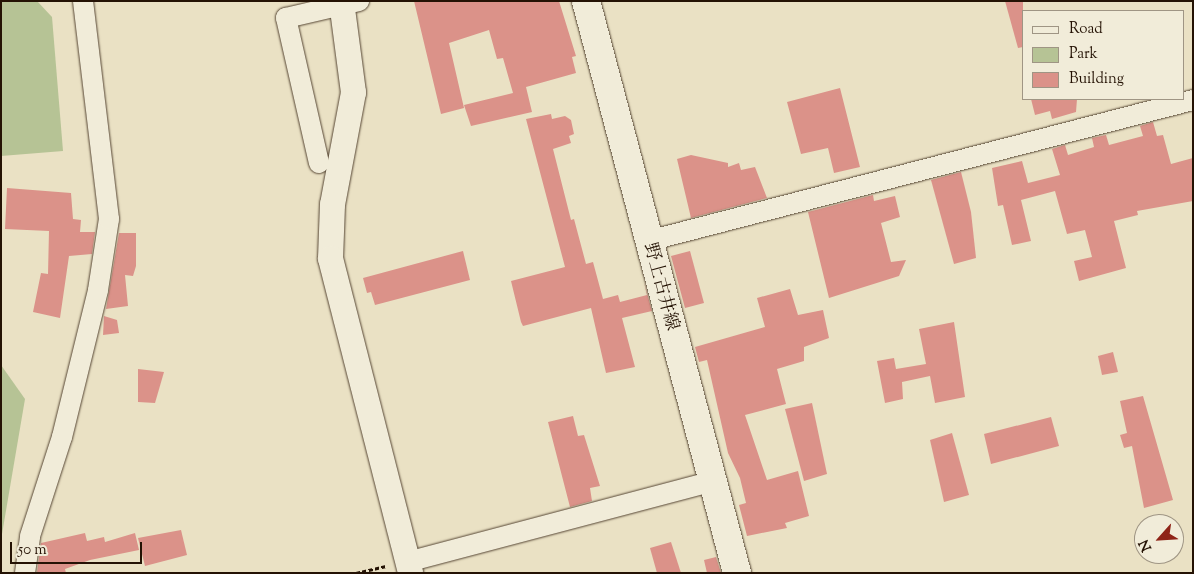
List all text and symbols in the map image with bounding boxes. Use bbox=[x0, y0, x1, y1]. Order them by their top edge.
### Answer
legend bbox=[1022, 10, 1184, 100]
text: Road bbox=[1069, 19, 1103, 40]
text: Park bbox=[1069, 44, 1098, 65]
text: Building bbox=[1069, 69, 1124, 90]
street label: 野上古井線 bbox=[638, 241, 682, 333]
north arrow bbox=[1134, 514, 1184, 564]
scale bar bbox=[12, 532, 145, 564]
text: N bbox=[1135, 536, 1158, 555]
text: 50 m bbox=[18, 540, 47, 561]

